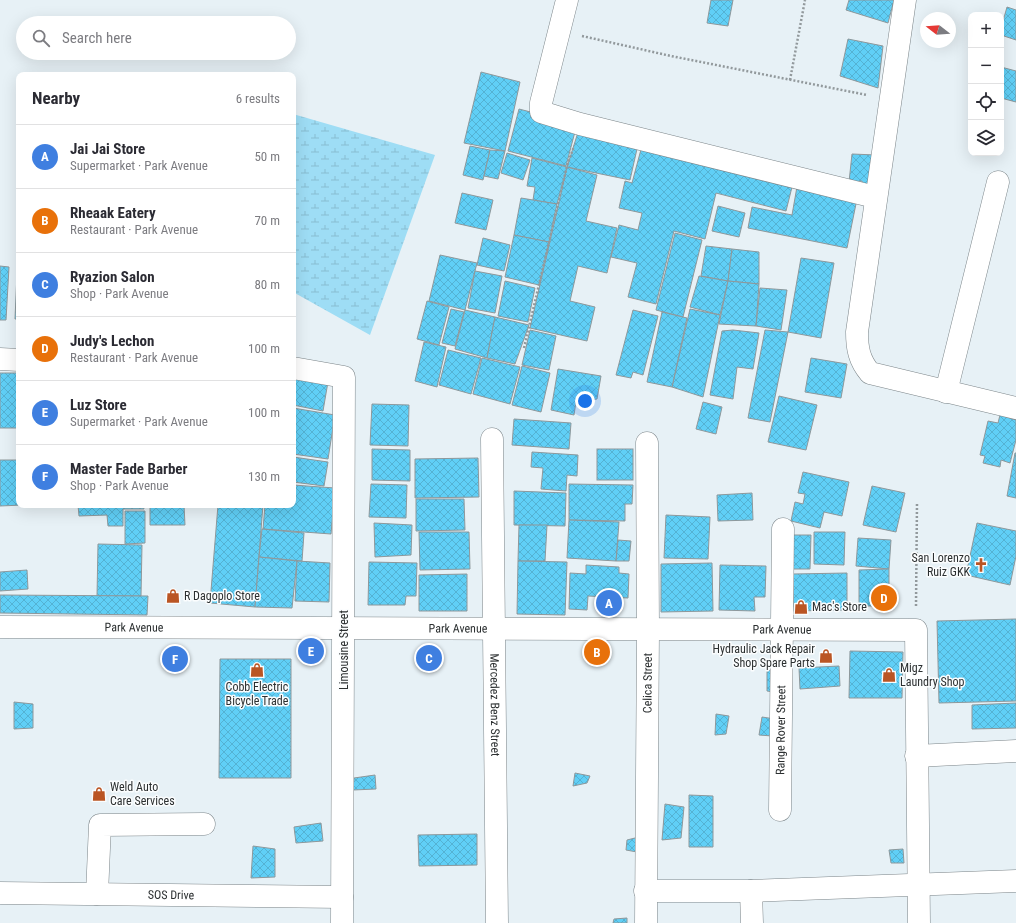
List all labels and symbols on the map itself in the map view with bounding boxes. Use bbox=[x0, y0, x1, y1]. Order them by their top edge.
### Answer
north arrow bbox=[920, 12, 956, 48]
your location bbox=[575, 391, 595, 411]
place label: San Lorenzo Ruiz GKK bbox=[912, 551, 970, 579]
church icon: San Lorenzo Ruiz GKK bbox=[973, 557, 989, 573]
pin: D bbox=[871, 583, 897, 613]
shop icon: R Dagoplo Store bbox=[165, 588, 181, 604]
pin: A bbox=[596, 588, 622, 618]
place label: R Dagoplo Store bbox=[184, 589, 260, 603]
shop icon: Mac's Store bbox=[793, 599, 809, 615]
place label: Mac's Store bbox=[812, 600, 867, 614]
street label: Limousine Street bbox=[337, 610, 351, 690]
street label: Park Avenue bbox=[105, 620, 164, 635]
street label: Park Avenue bbox=[429, 621, 488, 636]
street label: Park Avenue bbox=[753, 622, 812, 637]
pin: E bbox=[298, 636, 324, 666]
pin: B bbox=[584, 637, 610, 667]
place label: Hydraulic Jack Repair Shop Spare Parts bbox=[713, 642, 815, 670]
pin: C bbox=[416, 643, 442, 673]
pin: F bbox=[162, 644, 188, 674]
shop icon: Hydraulic Jack Repair Shop Spare Parts bbox=[818, 648, 834, 664]
street label: Celica Street bbox=[640, 652, 655, 713]
street label: Mercedez Benz Street bbox=[487, 653, 502, 757]
place label: Migz Laundry Shop bbox=[900, 661, 965, 689]
shop icon: Cobb Electric Bicycle Trade bbox=[249, 662, 265, 678]
shop icon: Migz Laundry Shop bbox=[881, 667, 897, 683]
place label: Cobb Electric Bicycle Trade bbox=[226, 680, 289, 708]
street label: Range Rover Street bbox=[773, 685, 788, 775]
place label: Weld Auto Care Services bbox=[110, 780, 175, 808]
shop icon: Weld Auto Care Services bbox=[91, 786, 107, 802]
street label: SOS Drive bbox=[148, 888, 195, 902]

